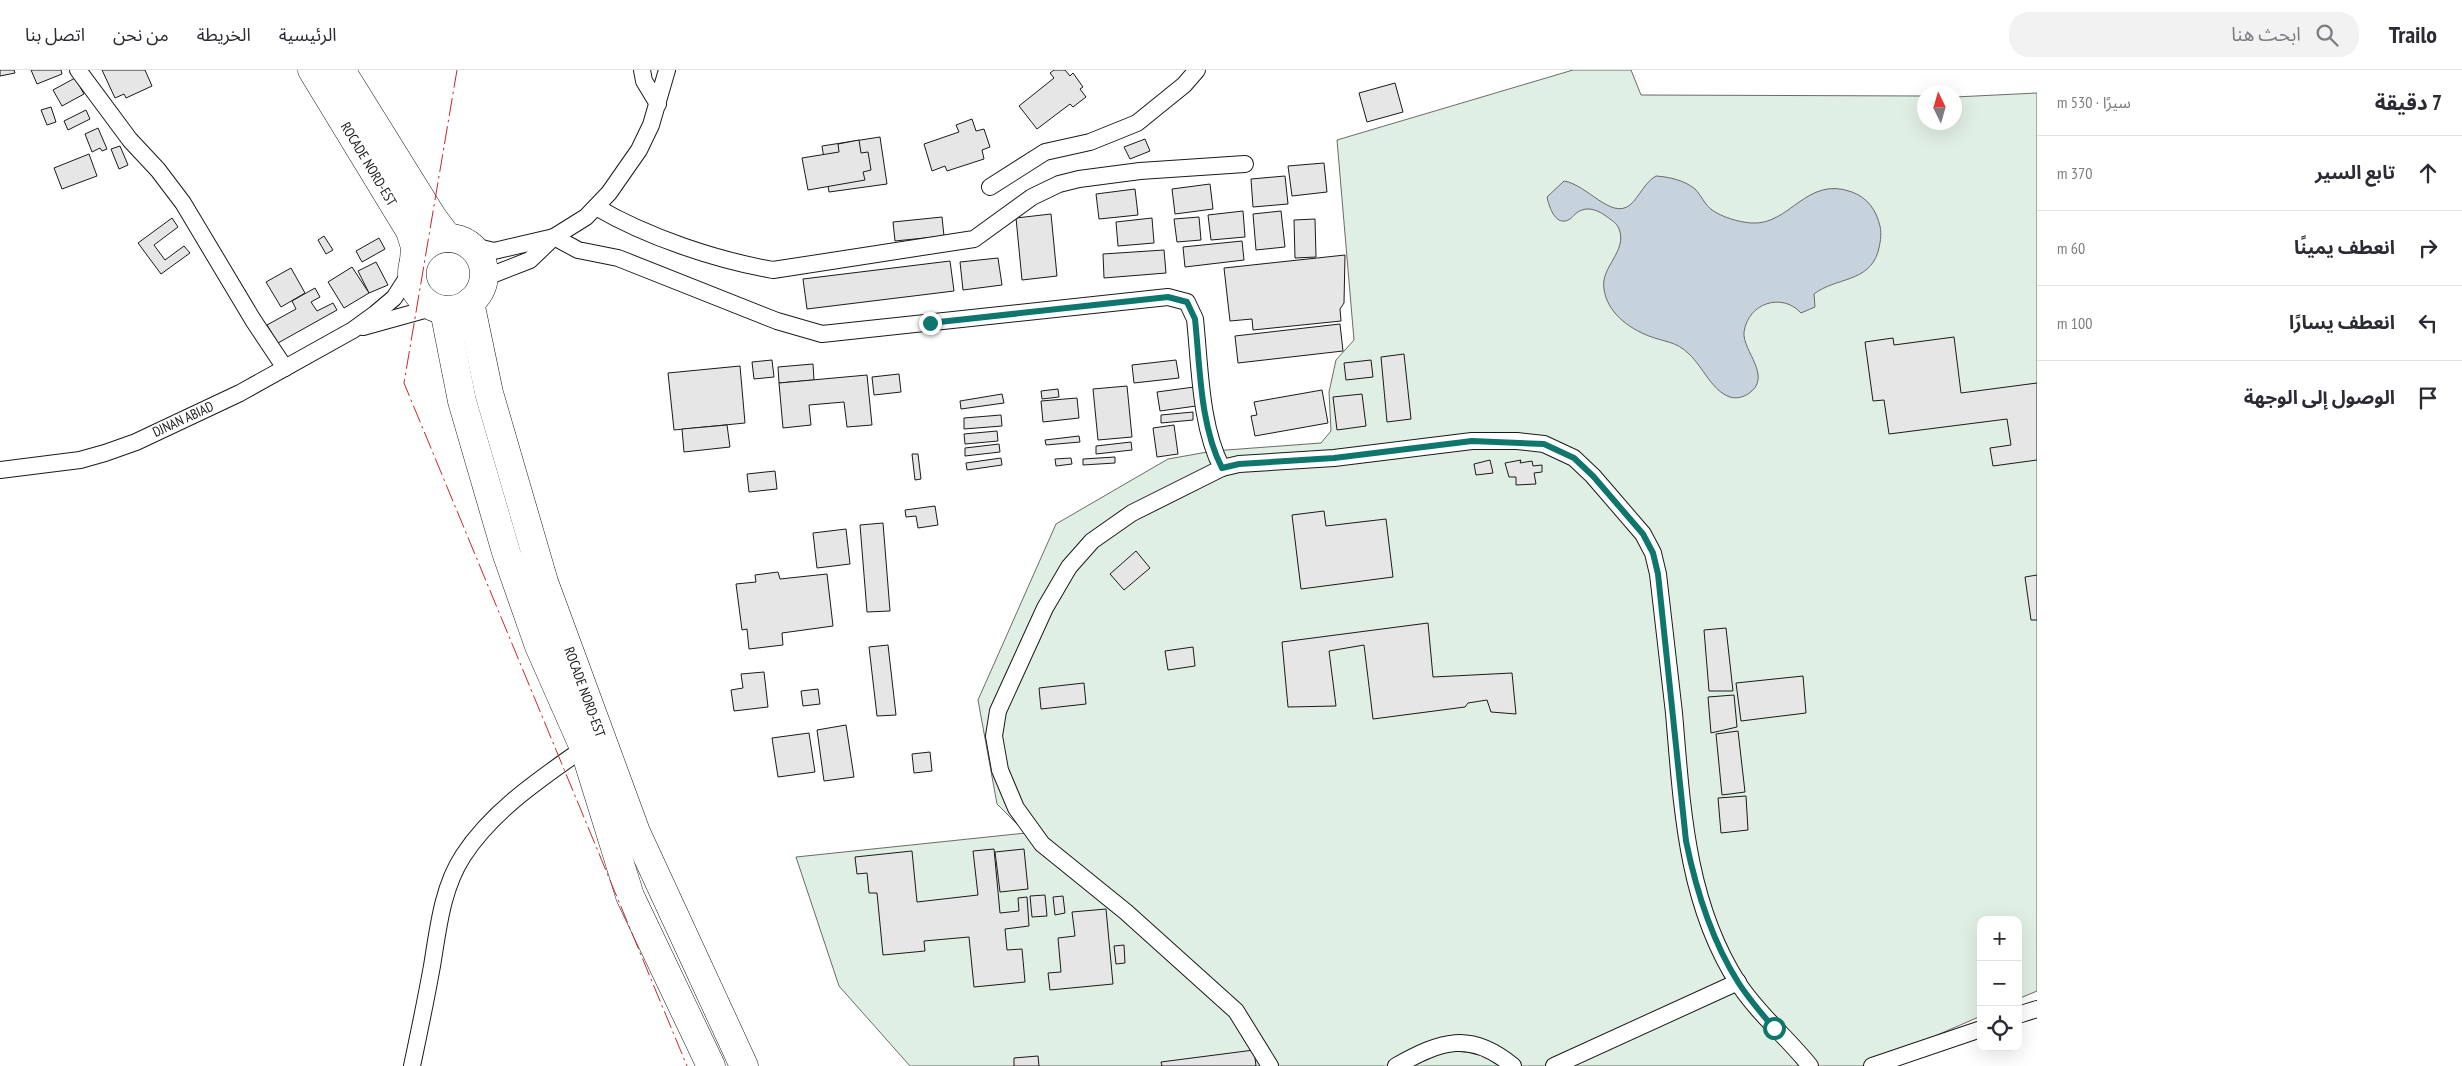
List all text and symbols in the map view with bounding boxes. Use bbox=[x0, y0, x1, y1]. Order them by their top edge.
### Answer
search box bbox=[2009, 12, 2359, 57]
text: Trailo bbox=[2389, 19, 2437, 50]
icon: search bbox=[2313, 21, 2341, 49]
text: ابحث هنا bbox=[2231, 22, 2301, 46]
text: اتصل بنا bbox=[25, 23, 85, 46]
text: من نحن bbox=[113, 23, 169, 46]
text: الخريطة bbox=[197, 23, 251, 46]
text: الرئيسية bbox=[279, 23, 337, 46]
north arrow bbox=[1917, 85, 1962, 130]
text: 7 دقيقة bbox=[2375, 89, 2442, 116]
text: سيرًا · 530 m bbox=[2057, 92, 2131, 112]
street label: ROCADE NORD-EST bbox=[337, 119, 401, 210]
icon: ahead bbox=[2414, 159, 2442, 187]
text: تابع السير bbox=[2315, 160, 2395, 184]
text: 370 m bbox=[2057, 163, 2092, 183]
icon: right bbox=[2414, 234, 2442, 262]
text: انعطف يمينًا bbox=[2294, 235, 2395, 259]
text: 60 m bbox=[2057, 238, 2085, 258]
icon: left bbox=[2414, 309, 2442, 337]
text: انعطف يسارًا bbox=[2289, 310, 2395, 334]
route end bbox=[919, 312, 942, 335]
text: 100 m bbox=[2057, 313, 2092, 333]
icon: arrive bbox=[2414, 384, 2442, 412]
text: الوصول إلى الوجهة bbox=[2244, 385, 2395, 409]
street label: DJNAN ABIAD bbox=[150, 397, 216, 441]
street label: ROCADE NORD-EST bbox=[560, 644, 610, 740]
map controls bbox=[1977, 916, 2022, 1051]
button: + bbox=[1977, 916, 2022, 961]
button: − bbox=[1977, 961, 2022, 1006]
button: locate bbox=[1977, 1006, 2022, 1051]
route start bbox=[1763, 1017, 1786, 1040]

